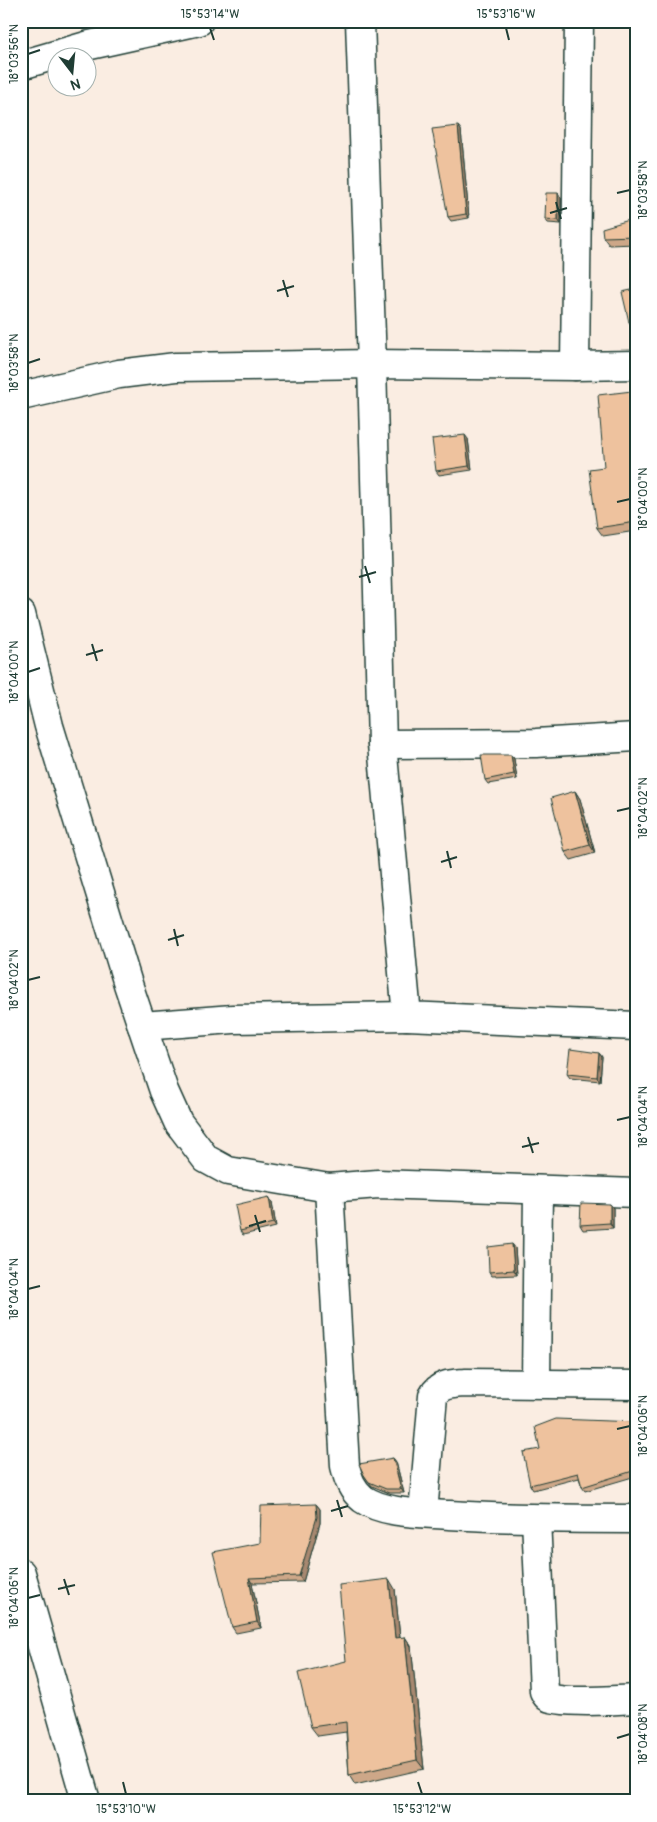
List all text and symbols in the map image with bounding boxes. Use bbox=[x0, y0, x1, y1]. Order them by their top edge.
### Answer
text: 15°53'14"W bbox=[181, 7, 239, 22]
text: 15°53'16"W bbox=[477, 7, 535, 22]
text: 18°03'56"N bbox=[7, 24, 22, 84]
north arrow bbox=[48, 48, 98, 98]
text: N bbox=[69, 75, 82, 93]
text: 18°03'58"N bbox=[636, 161, 651, 219]
text: 18°03'58"N bbox=[7, 334, 22, 392]
text: 18°04'00"N bbox=[636, 468, 651, 530]
text: 18°04'00"N bbox=[7, 641, 22, 703]
text: 18°04'02"N bbox=[636, 777, 651, 839]
text: 18°04'02"N bbox=[7, 949, 22, 1011]
text: 18°04'04"N bbox=[636, 1086, 651, 1148]
text: 18°04'04"N bbox=[7, 1258, 22, 1320]
text: 18°04'06"N bbox=[636, 1395, 651, 1457]
text: 18°04'06"N bbox=[7, 1567, 22, 1629]
text: 18°04'08"N bbox=[636, 1704, 651, 1764]
text: 15°53'10"W bbox=[96, 1802, 156, 1817]
text: 15°53'12"W bbox=[393, 1802, 451, 1817]

